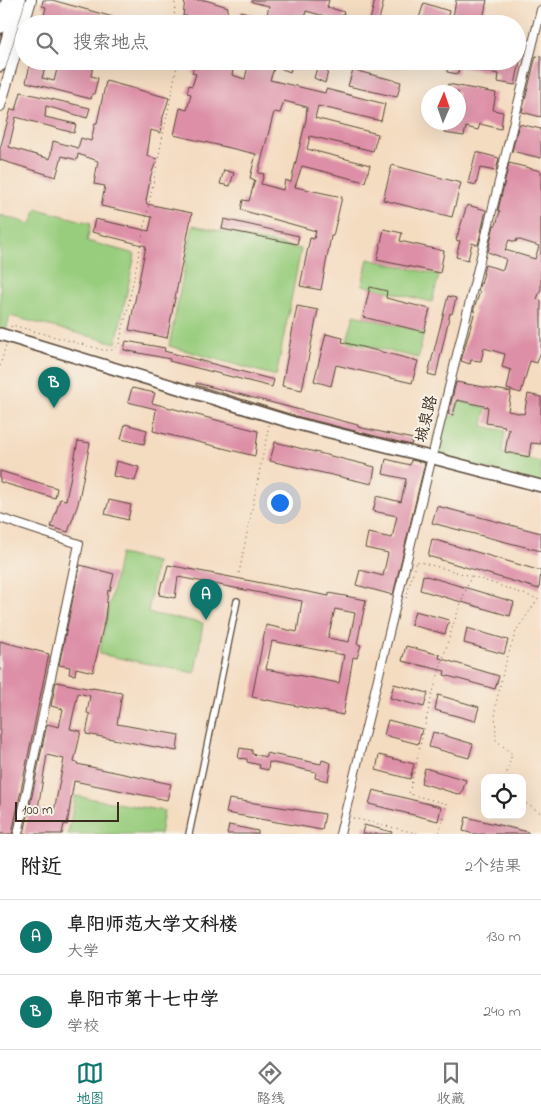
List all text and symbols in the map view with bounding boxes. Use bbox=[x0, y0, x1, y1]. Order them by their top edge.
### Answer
search box bbox=[15, 15, 526, 70]
icon: search bbox=[33, 29, 61, 57]
text: 搜索地点 bbox=[73, 30, 149, 57]
north arrow bbox=[421, 85, 466, 130]
pin: B bbox=[38, 367, 70, 408]
street label: 城泉路 bbox=[410, 393, 444, 445]
your location bbox=[267, 490, 293, 516]
pin: A bbox=[190, 579, 222, 620]
map controls bbox=[481, 774, 526, 819]
button: locate bbox=[481, 774, 526, 819]
scale bar bbox=[15, 799, 119, 822]
text: 100 m bbox=[22, 800, 53, 821]
text: 附近 bbox=[20, 853, 62, 883]
text: 2个结果 bbox=[465, 855, 521, 879]
text: 阜阳师范大学文科楼 bbox=[67, 912, 238, 939]
text: A bbox=[31, 925, 41, 949]
text: 130 m bbox=[486, 925, 521, 949]
text: 大学 bbox=[67, 940, 99, 964]
text: 阜阳市第十七中学 bbox=[67, 987, 219, 1014]
text: B bbox=[31, 1000, 41, 1024]
text: 240 m bbox=[483, 1000, 521, 1024]
text: 学校 bbox=[67, 1015, 99, 1039]
tab: 地图 bbox=[76, 1059, 104, 1110]
tab: 路线 bbox=[256, 1059, 284, 1110]
tab: 收藏 bbox=[437, 1059, 465, 1110]

